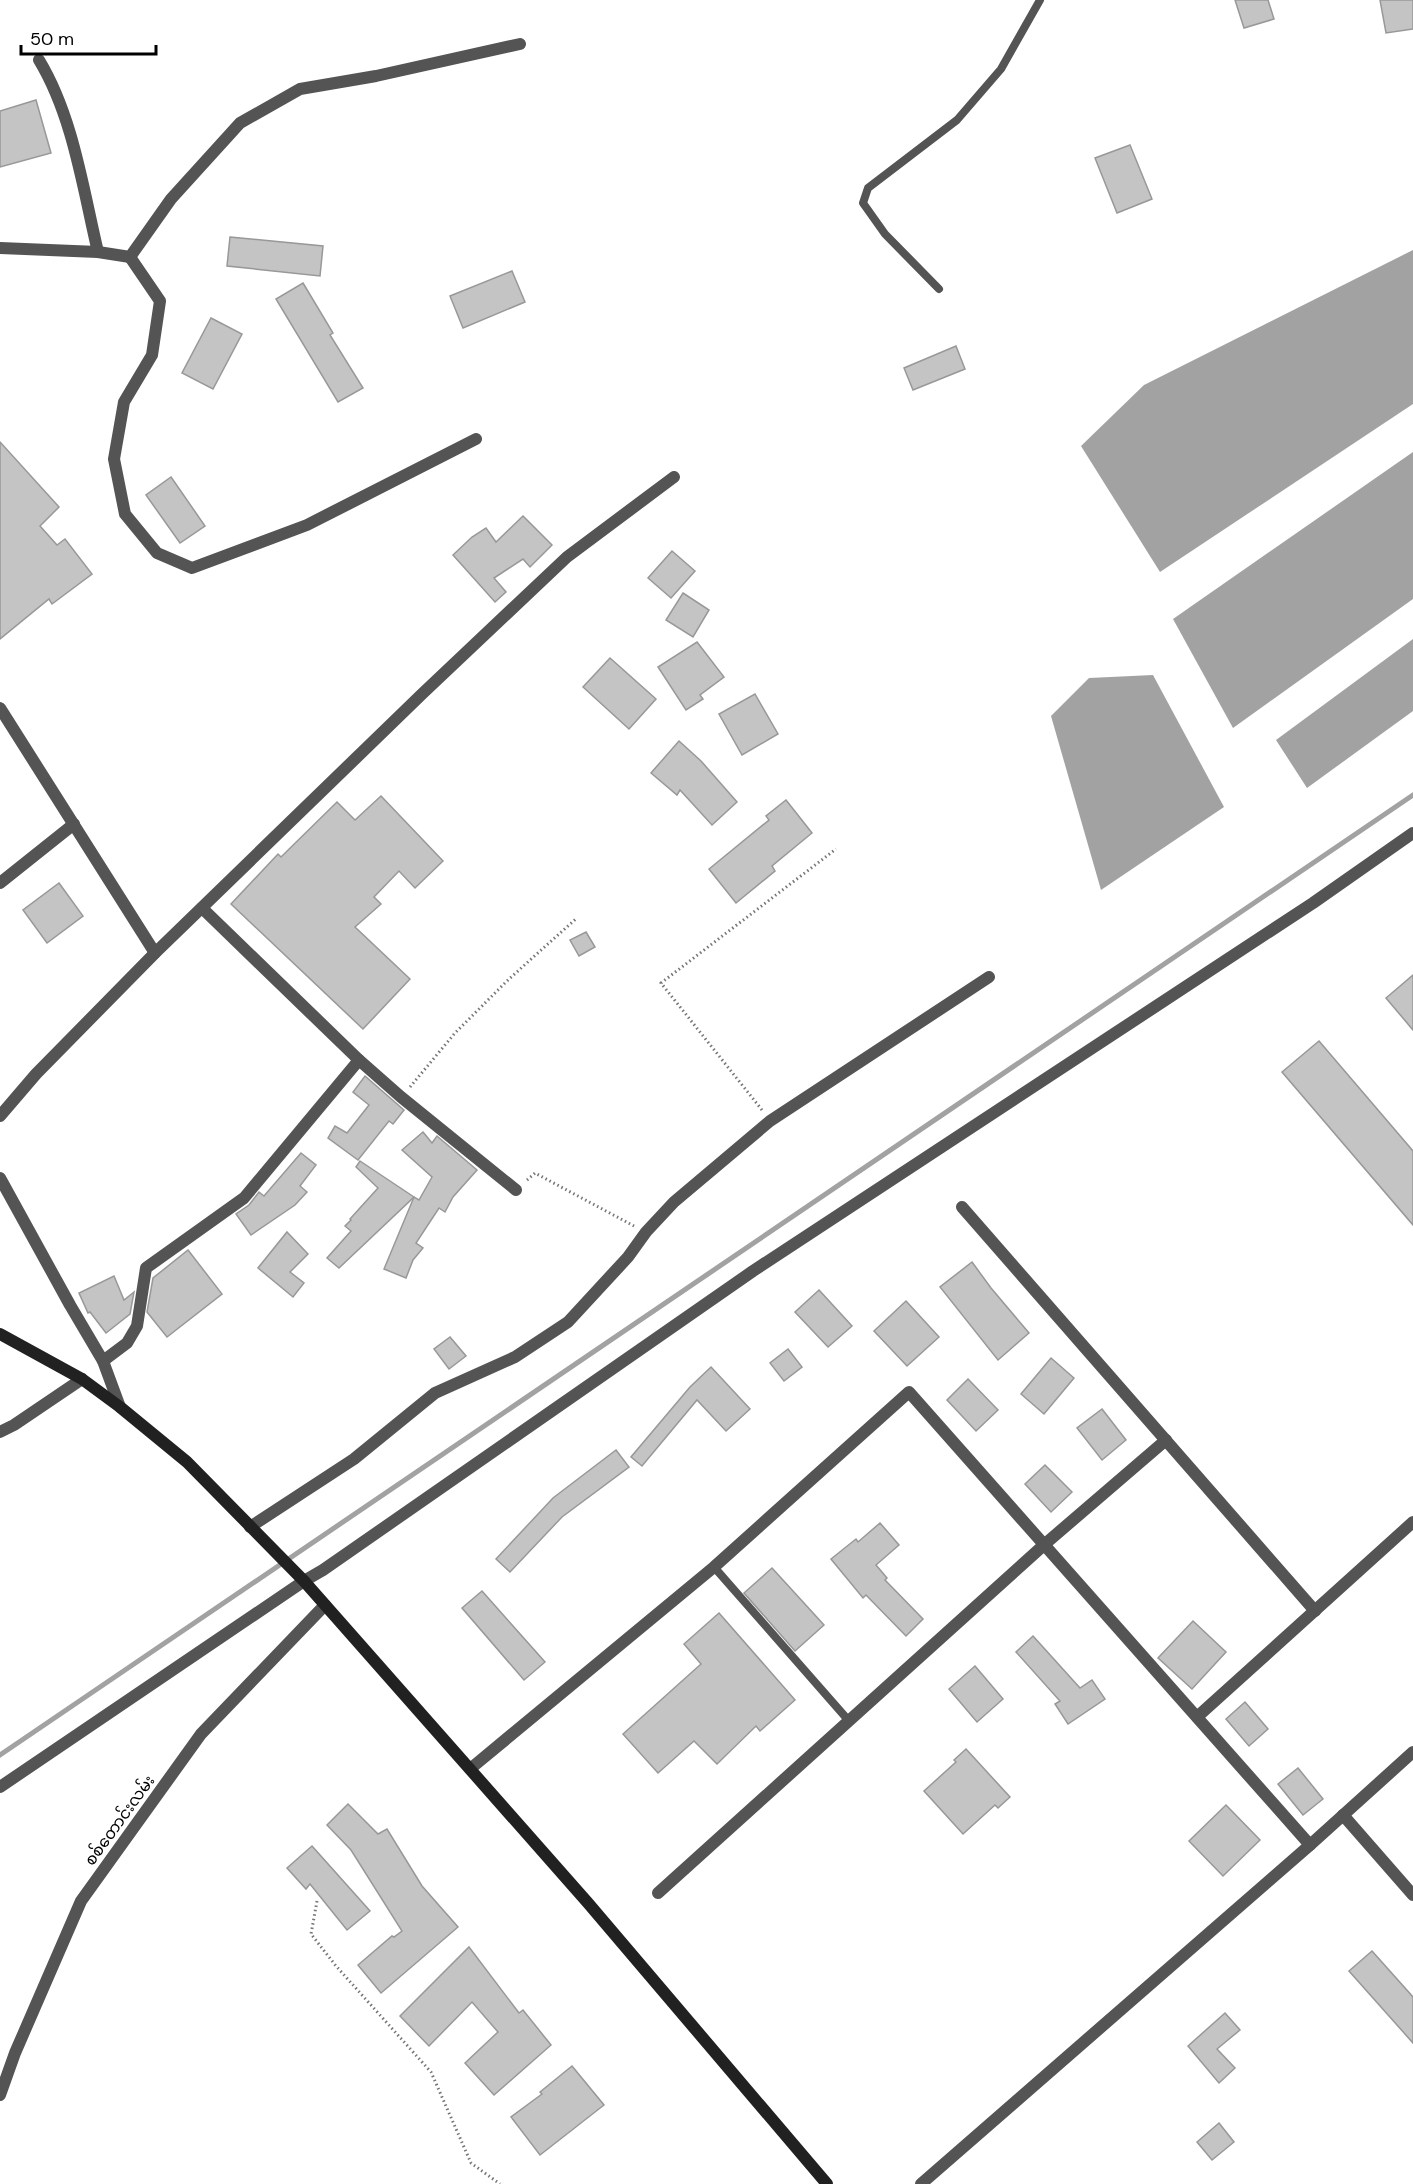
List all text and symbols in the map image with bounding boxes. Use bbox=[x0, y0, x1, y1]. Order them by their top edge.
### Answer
scale bar bbox=[21, 18, 156, 56]
text: 50 m bbox=[30, 27, 74, 51]
street label: စစ်တောင်းလမ်း bbox=[79, 1770, 159, 1870]

